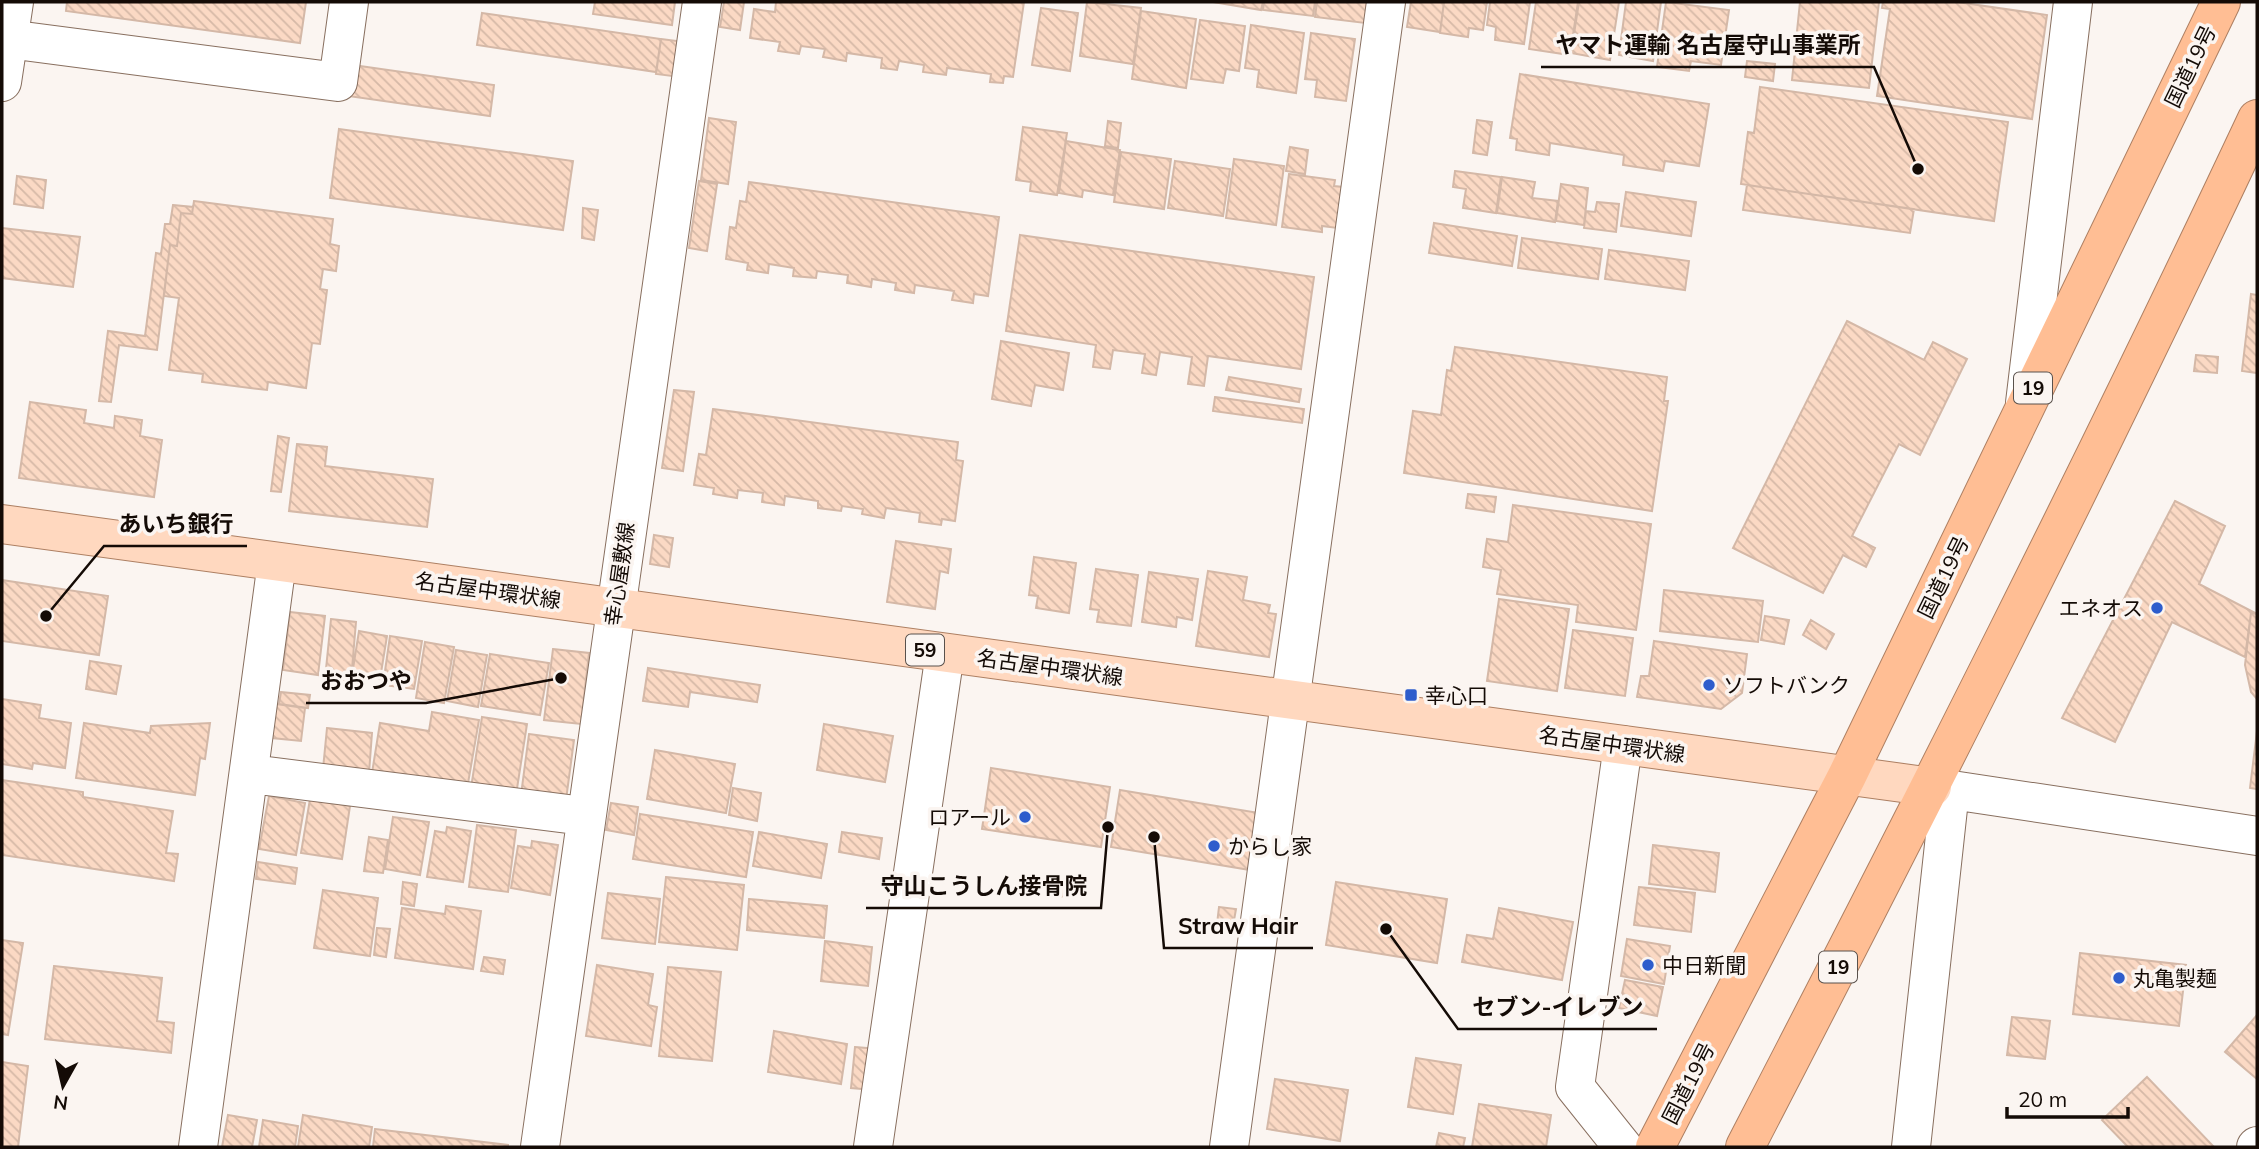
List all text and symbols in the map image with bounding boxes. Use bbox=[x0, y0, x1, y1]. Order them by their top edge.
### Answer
street label: 国道19号 bbox=[2159, 21, 2221, 111]
callout: ヤマト運輸 名古屋守山事業所 bbox=[1541, 23, 1874, 67]
text: ヤマト運輸 名古屋守山事業所 bbox=[1555, 30, 1861, 59]
road number: 19 bbox=[2014, 372, 2052, 404]
callout: あいち銀行 bbox=[104, 502, 247, 546]
text: あいち銀行 bbox=[119, 509, 234, 538]
street label: 幸心屋敷線 bbox=[599, 520, 639, 628]
street label: 国道19号 bbox=[1912, 532, 1974, 622]
street label: 名古屋中環状線 bbox=[413, 567, 563, 613]
place label: エネオス bbox=[2059, 595, 2143, 621]
marker: エネオス bbox=[2149, 600, 2165, 616]
road number: 59 bbox=[906, 635, 944, 666]
street label: 名古屋中環状線 bbox=[975, 644, 1125, 690]
callout: おおつや bbox=[306, 659, 426, 703]
text: おおつや bbox=[320, 666, 412, 695]
place label: ソフトバンク bbox=[1723, 672, 1850, 698]
marker: ソフトバンク bbox=[1701, 677, 1717, 693]
place label: 幸心口 bbox=[1425, 682, 1488, 708]
marker: 幸心口 bbox=[1403, 687, 1419, 703]
street label: 名古屋中環状線 bbox=[1537, 721, 1687, 767]
place label: ロアール bbox=[928, 804, 1011, 830]
marker: ロアール bbox=[1017, 809, 1033, 825]
place label: からし家 bbox=[1228, 833, 1312, 859]
marker: からし家 bbox=[1206, 838, 1222, 854]
callout: 守山こうしん接骨院 bbox=[866, 864, 1101, 908]
text: 守山こうしん接骨院 bbox=[881, 871, 1088, 900]
callout: Straw Hair bbox=[1164, 904, 1313, 948]
text: Straw Hair bbox=[1178, 911, 1298, 940]
road number: 19 bbox=[1819, 951, 1857, 982]
place label: 中日新聞 bbox=[1662, 952, 1746, 978]
marker: 中日新聞 bbox=[1640, 957, 1656, 973]
place label: 丸亀製麺 bbox=[2133, 965, 2217, 991]
marker: 丸亀製麺 bbox=[2111, 970, 2127, 986]
callout: セブン-イレブン bbox=[1458, 985, 1657, 1029]
text: セブン-イレブン bbox=[1472, 992, 1644, 1021]
street label: 国道19号 bbox=[1656, 1038, 1720, 1128]
north arrow bbox=[28, 1051, 98, 1121]
scale bar bbox=[2007, 1076, 2128, 1120]
text: 20 m bbox=[2018, 1086, 2067, 1112]
text: N bbox=[52, 1090, 69, 1116]

